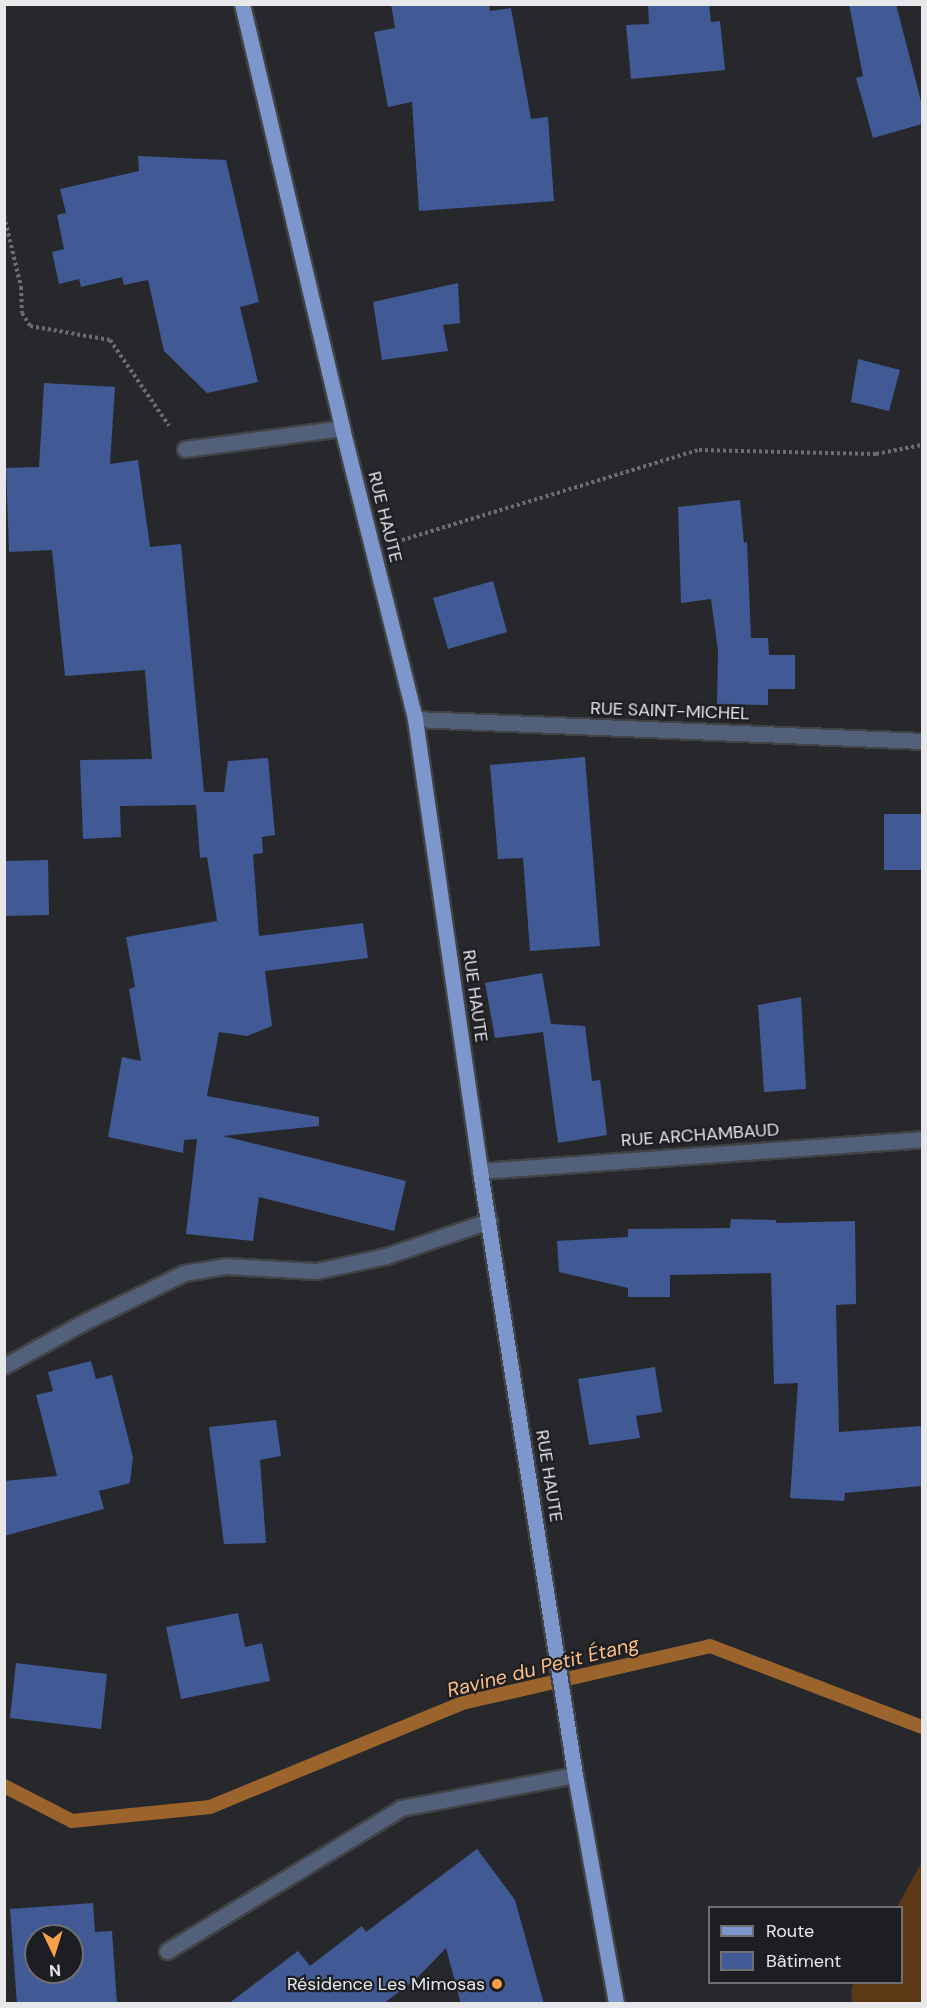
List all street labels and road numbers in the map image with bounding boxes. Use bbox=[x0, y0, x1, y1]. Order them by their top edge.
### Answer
street label: RUE HAUTE bbox=[363, 469, 407, 565]
street label: RUE SAINT-MICHEL bbox=[590, 697, 750, 725]
street label: RUE HAUTE bbox=[458, 948, 492, 1044]
street label: RUE ARCHAMBAUD bbox=[620, 1119, 780, 1151]
street label: RUE HAUTE bbox=[531, 1428, 567, 1524]

